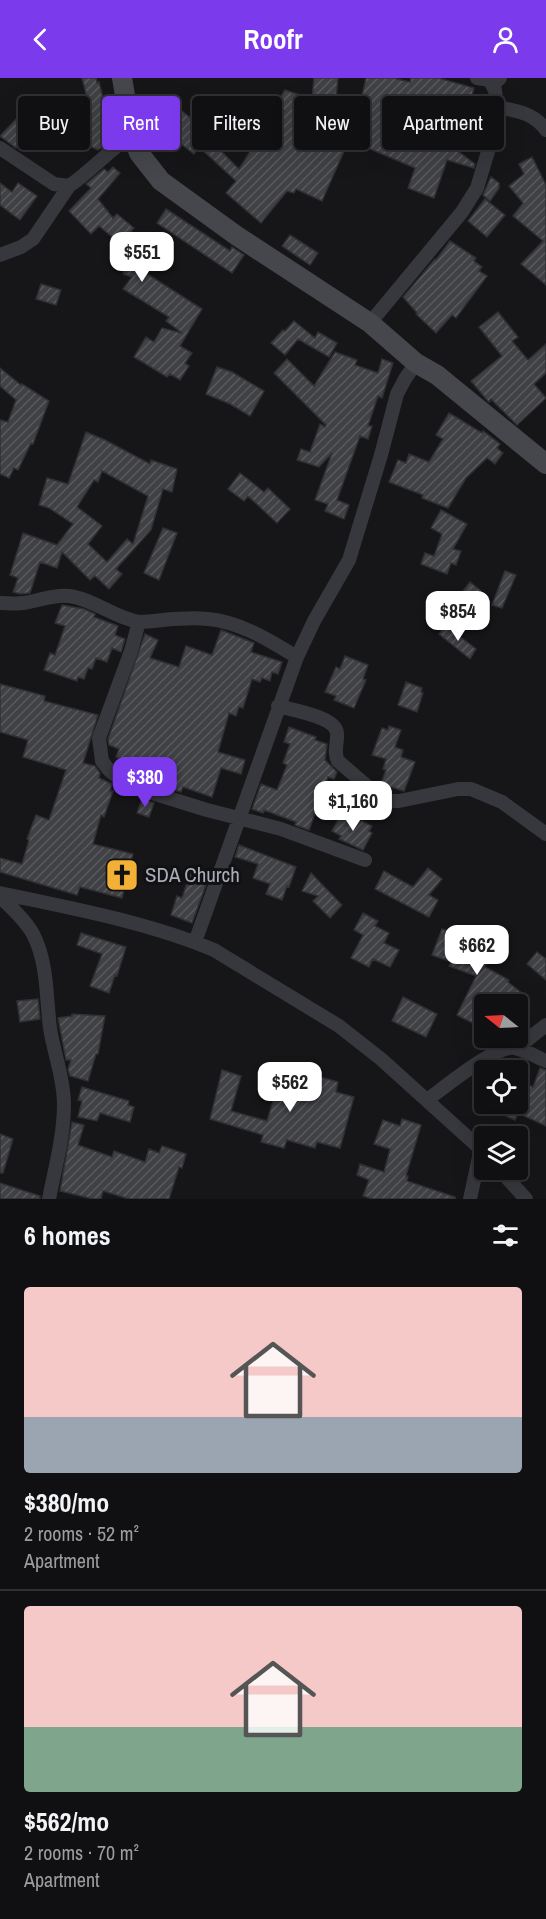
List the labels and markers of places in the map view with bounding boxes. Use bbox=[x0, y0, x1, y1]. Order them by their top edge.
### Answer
pin: $551 bbox=[106, 232, 178, 283]
pin: $854 bbox=[422, 591, 494, 642]
pin: $380 bbox=[109, 757, 181, 808]
pin: $1,160 bbox=[304, 781, 402, 832]
church icon: SDA Church bbox=[104, 857, 140, 893]
place label: SDA Church bbox=[145, 860, 240, 889]
pin: $662 bbox=[441, 925, 513, 976]
pin: $562 bbox=[254, 1062, 326, 1113]

